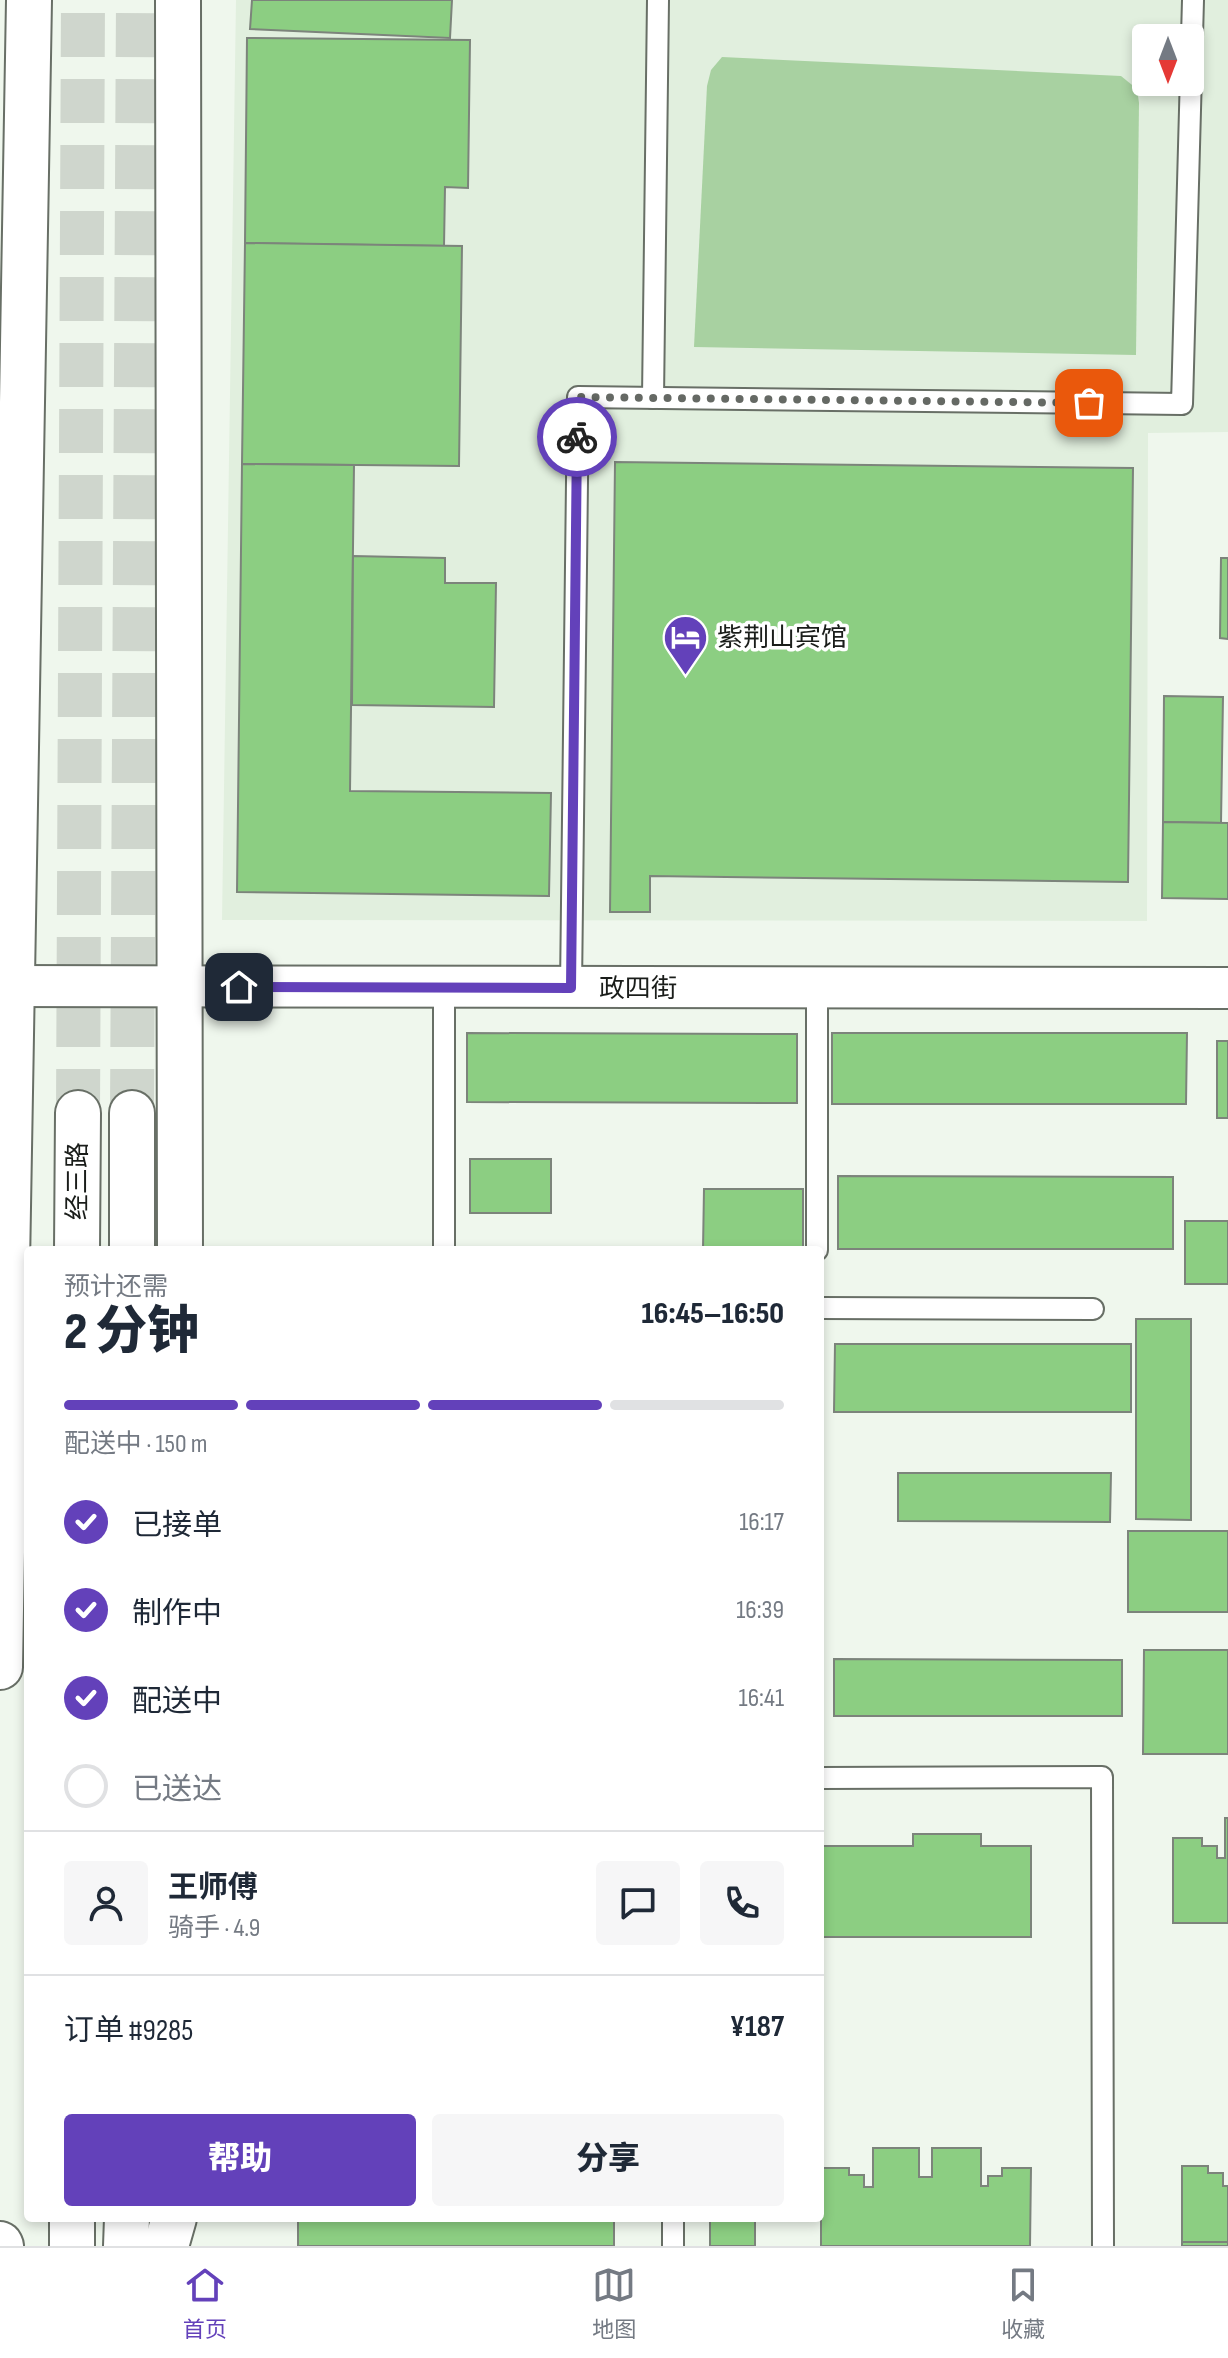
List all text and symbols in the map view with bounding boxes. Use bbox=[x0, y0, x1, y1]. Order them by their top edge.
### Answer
north arrow bbox=[1132, 24, 1204, 96]
map controls bbox=[1132, 24, 1204, 96]
pin bbox=[1055, 369, 1123, 437]
icon: bag bbox=[1067, 381, 1111, 425]
courier bbox=[537, 397, 617, 477]
icon: bike bbox=[555, 415, 599, 459]
hotel icon: 紫荆山宾馆 bbox=[662, 613, 710, 676]
place label: 紫荆山宾馆 bbox=[717, 623, 847, 654]
pin bbox=[205, 953, 273, 1021]
icon: home bbox=[217, 965, 261, 1009]
street label: 政四街 bbox=[599, 974, 677, 1005]
street label: 经三路 bbox=[63, 1142, 94, 1220]
text: 预计还需 bbox=[64, 1272, 168, 1303]
text: 16:45–16:50 bbox=[642, 1296, 784, 1332]
text: 2 分钟 bbox=[64, 1301, 199, 1364]
text: 配送中 · 150 m bbox=[64, 1429, 207, 1460]
icon: check bbox=[64, 1500, 108, 1544]
text: 16:17 bbox=[739, 1507, 784, 1538]
text: 已接单 bbox=[132, 1508, 222, 1544]
icon: check bbox=[64, 1588, 108, 1632]
text: 16:39 bbox=[736, 1595, 784, 1626]
text: 制作中 bbox=[132, 1596, 222, 1632]
icon: check bbox=[64, 1676, 108, 1720]
text: 16:41 bbox=[739, 1683, 784, 1714]
text: 配送中 bbox=[132, 1684, 222, 1720]
text: 已送达 bbox=[132, 1772, 222, 1808]
button: person bbox=[64, 1861, 148, 1945]
button: chat bbox=[596, 1861, 680, 1945]
button: phone bbox=[700, 1861, 784, 1945]
text: 王师傅 bbox=[168, 1870, 258, 1906]
text: 骑手 · 4.9 bbox=[168, 1913, 260, 1944]
text: ¥187 bbox=[730, 2009, 784, 2045]
text: 订单 #9285 bbox=[64, 2013, 193, 2049]
button: 帮助 bbox=[64, 2114, 416, 2206]
button: 分享 bbox=[432, 2114, 784, 2206]
tab: 首页 bbox=[183, 2263, 227, 2344]
tab: 地图 bbox=[592, 2263, 636, 2344]
tab: 收藏 bbox=[1001, 2263, 1045, 2344]

